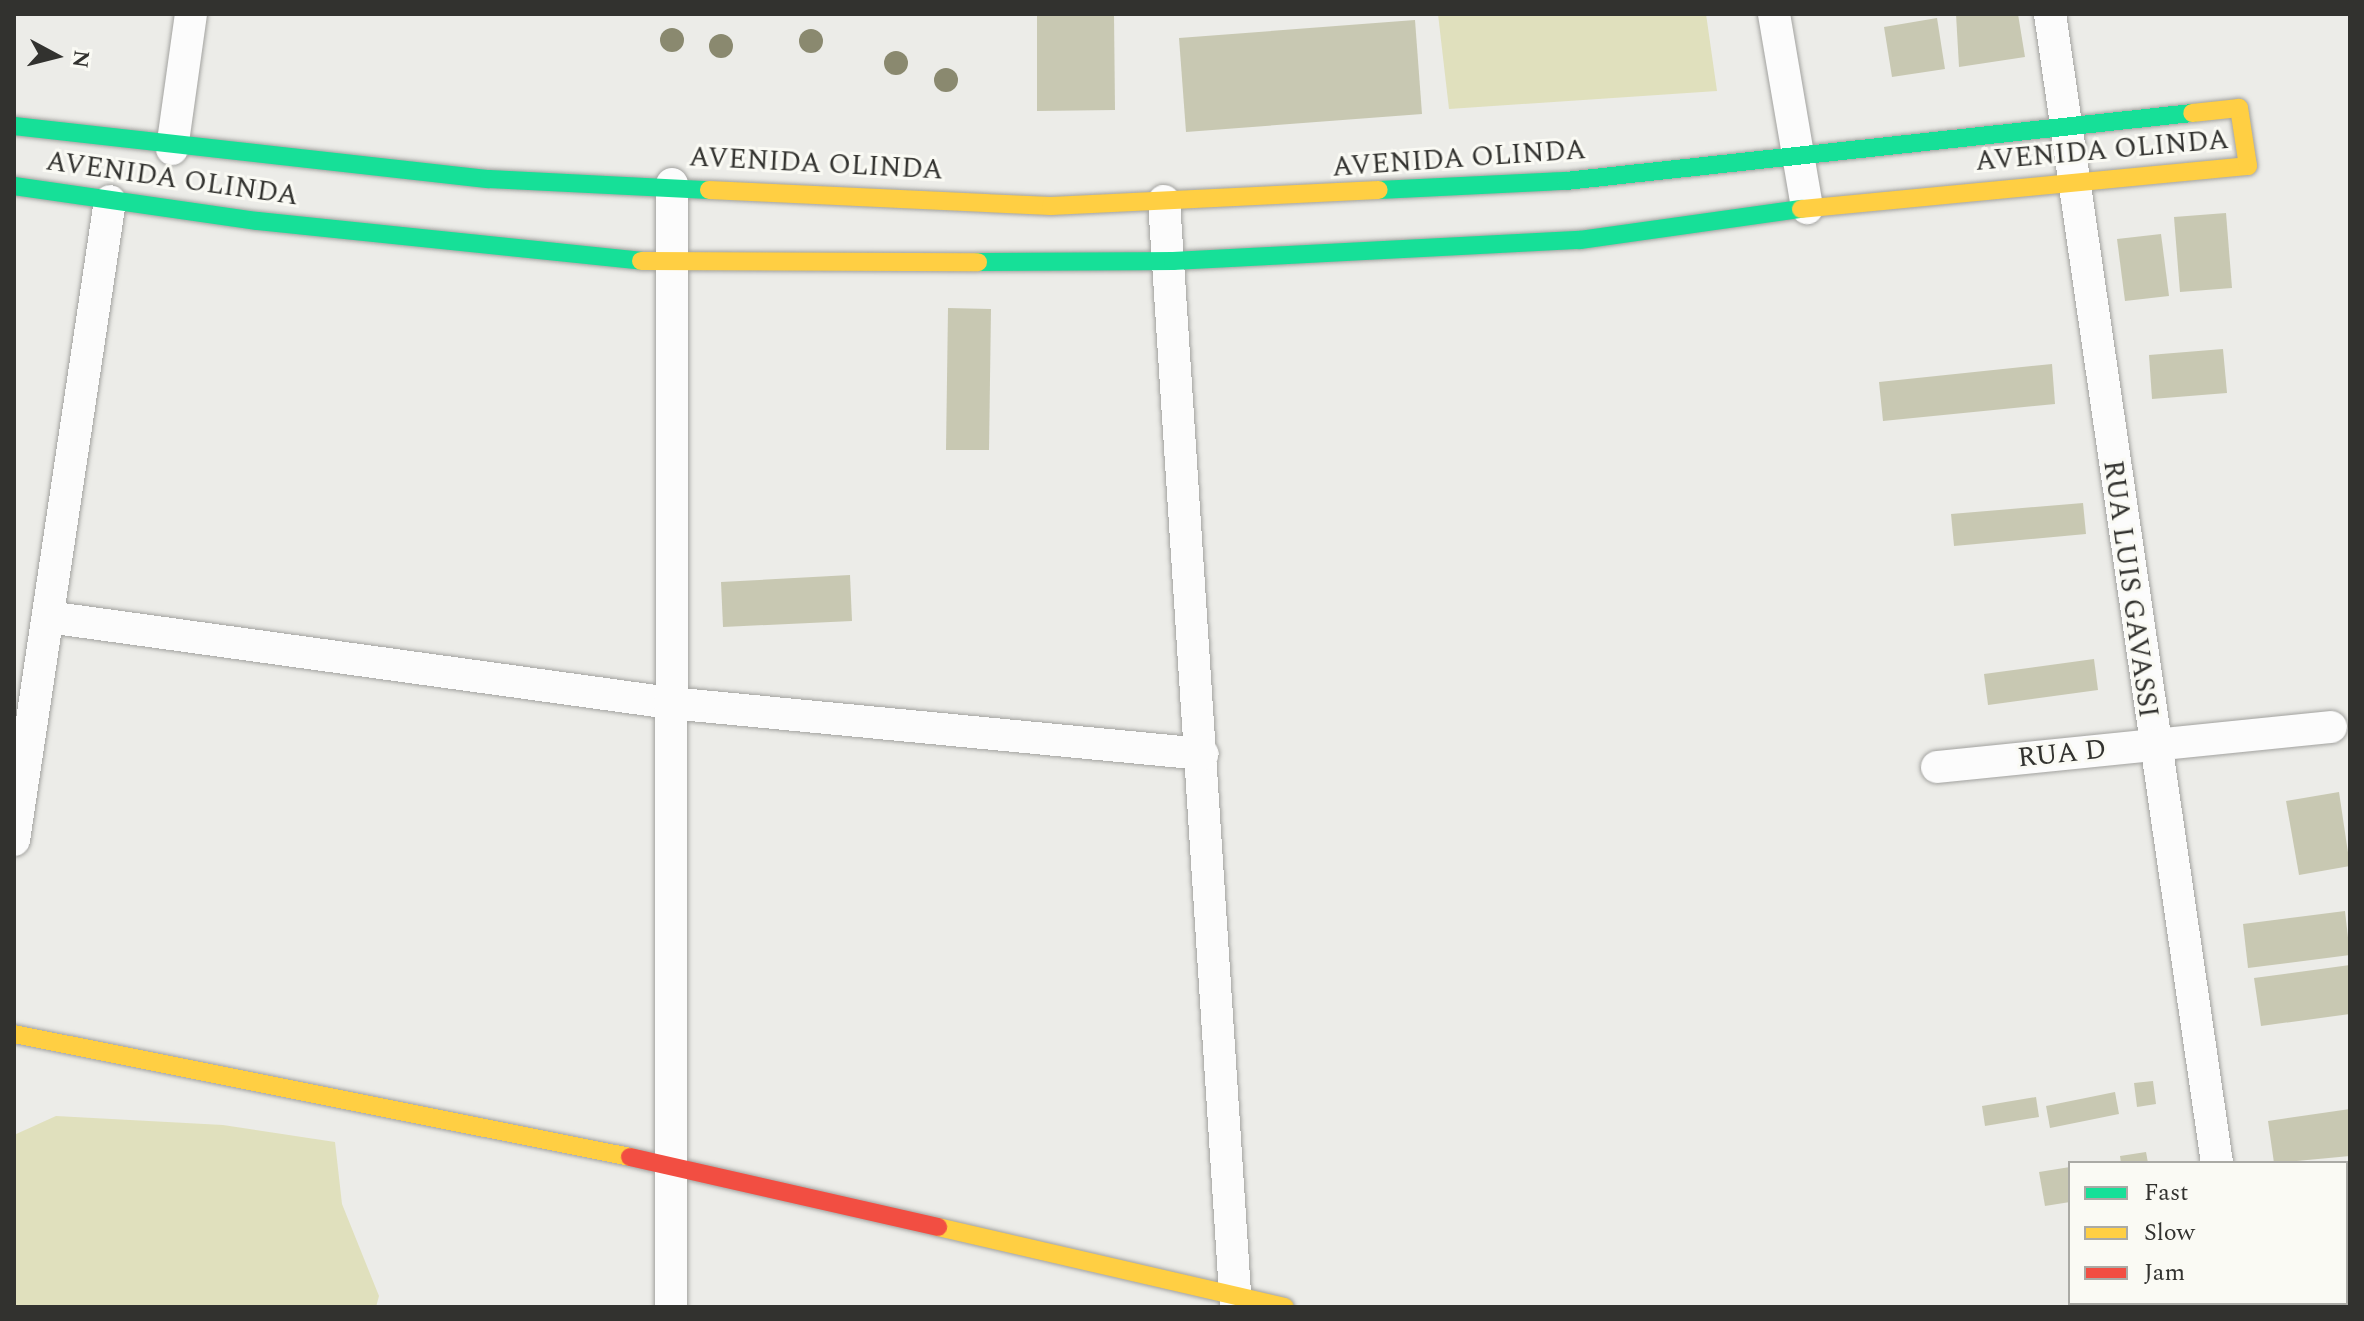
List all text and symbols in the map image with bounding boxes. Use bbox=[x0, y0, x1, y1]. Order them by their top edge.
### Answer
north arrow bbox=[16, 16, 96, 96]
text: N bbox=[63, 48, 98, 70]
street label: AVENIDA OLINDA bbox=[1974, 123, 2230, 179]
street label: AVENIDA OLINDA bbox=[1331, 133, 1587, 185]
street label: AVENIDA OLINDA bbox=[688, 141, 944, 187]
street label: AVENIDA OLINDA bbox=[44, 145, 300, 213]
street label: RUA LUIS GAVASSI bbox=[2095, 458, 2165, 720]
street label: RUA D bbox=[2016, 733, 2108, 775]
legend bbox=[2068, 1161, 2348, 1305]
text: Fast bbox=[2144, 1175, 2189, 1211]
text: Slow bbox=[2144, 1215, 2195, 1251]
text: Jam bbox=[2144, 1255, 2185, 1291]

